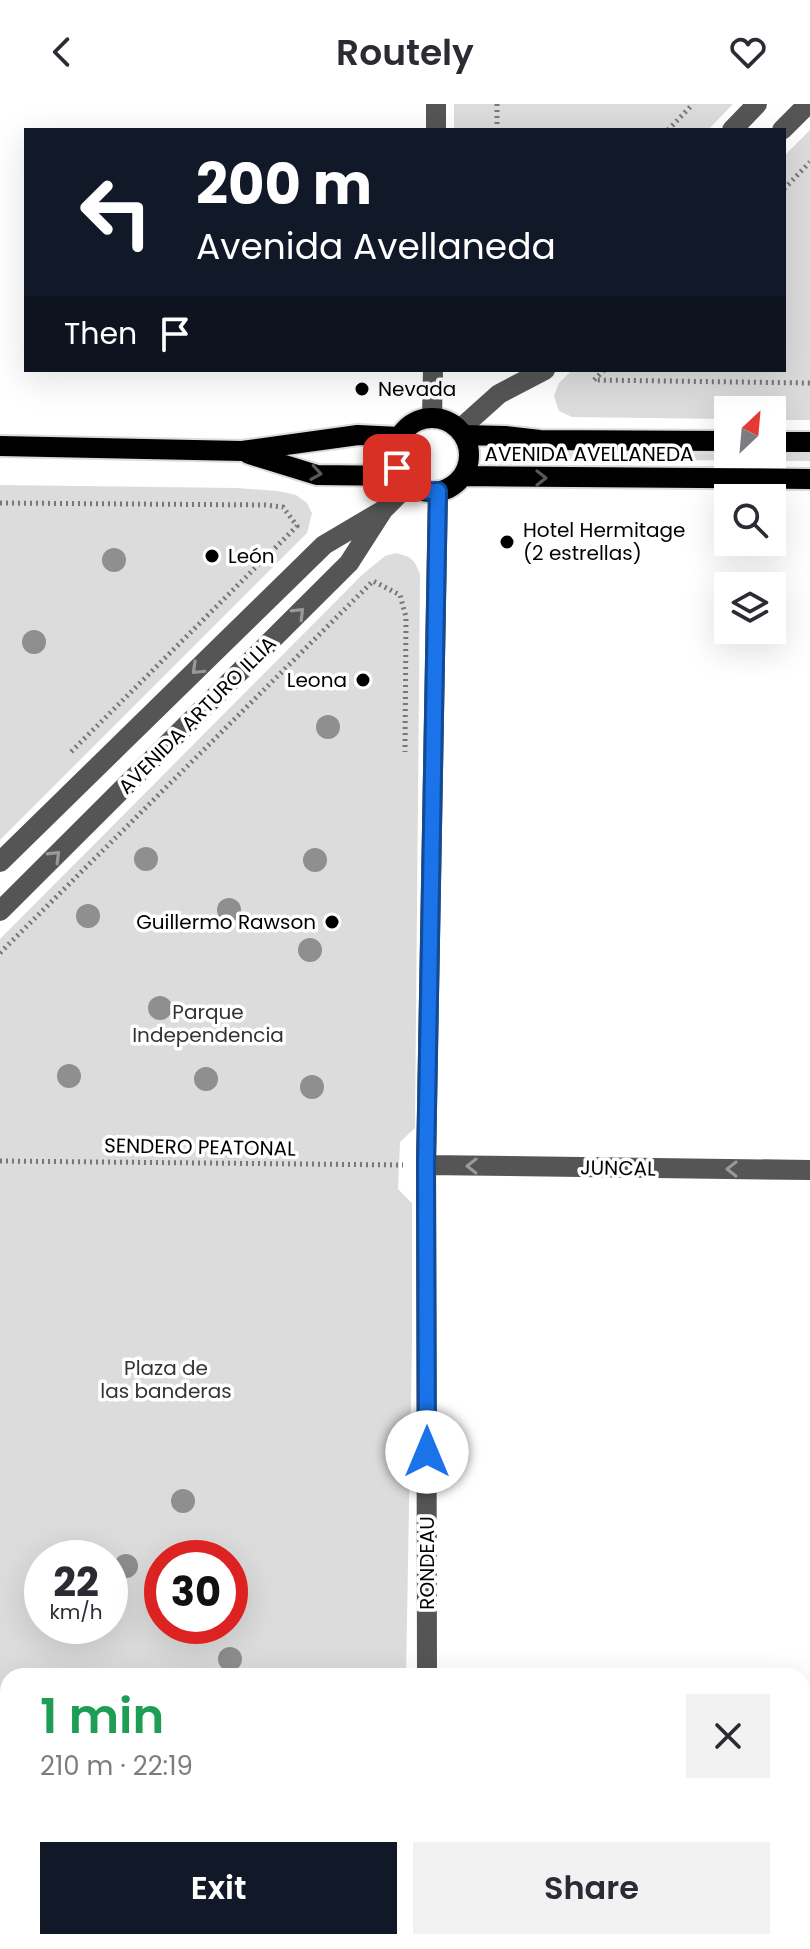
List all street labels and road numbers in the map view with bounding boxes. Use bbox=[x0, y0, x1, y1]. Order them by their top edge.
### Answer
street label: AVENIDA AVELLANEDA bbox=[484, 440, 694, 468]
street label: AVENIDA ARTURO ILLIA bbox=[112, 630, 282, 800]
street label: SENDERO PEATONAL bbox=[104, 1131, 296, 1163]
street label: JUNCAL bbox=[580, 1153, 656, 1183]
street label: RONDEAU bbox=[413, 1516, 441, 1610]

